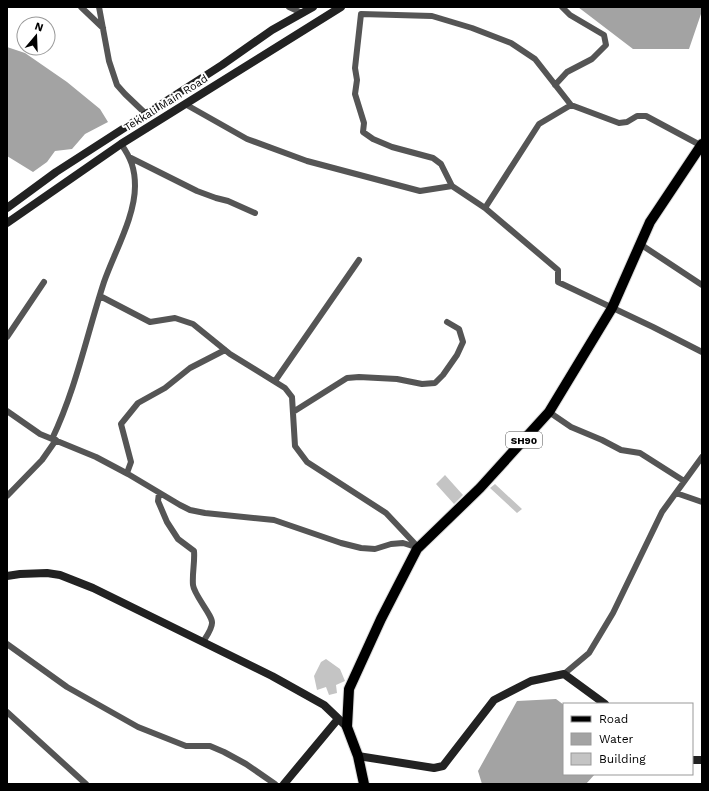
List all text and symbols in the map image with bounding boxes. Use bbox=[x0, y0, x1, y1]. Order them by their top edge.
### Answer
north arrow bbox=[16, 16, 56, 56]
text: N bbox=[33, 20, 45, 34]
street label: Tekkali Main Road bbox=[122, 72, 210, 134]
road number: SH90 bbox=[506, 432, 542, 448]
legend bbox=[563, 703, 693, 775]
text: Road bbox=[599, 712, 628, 726]
text: Water bbox=[599, 732, 634, 746]
text: Building bbox=[599, 752, 646, 766]

